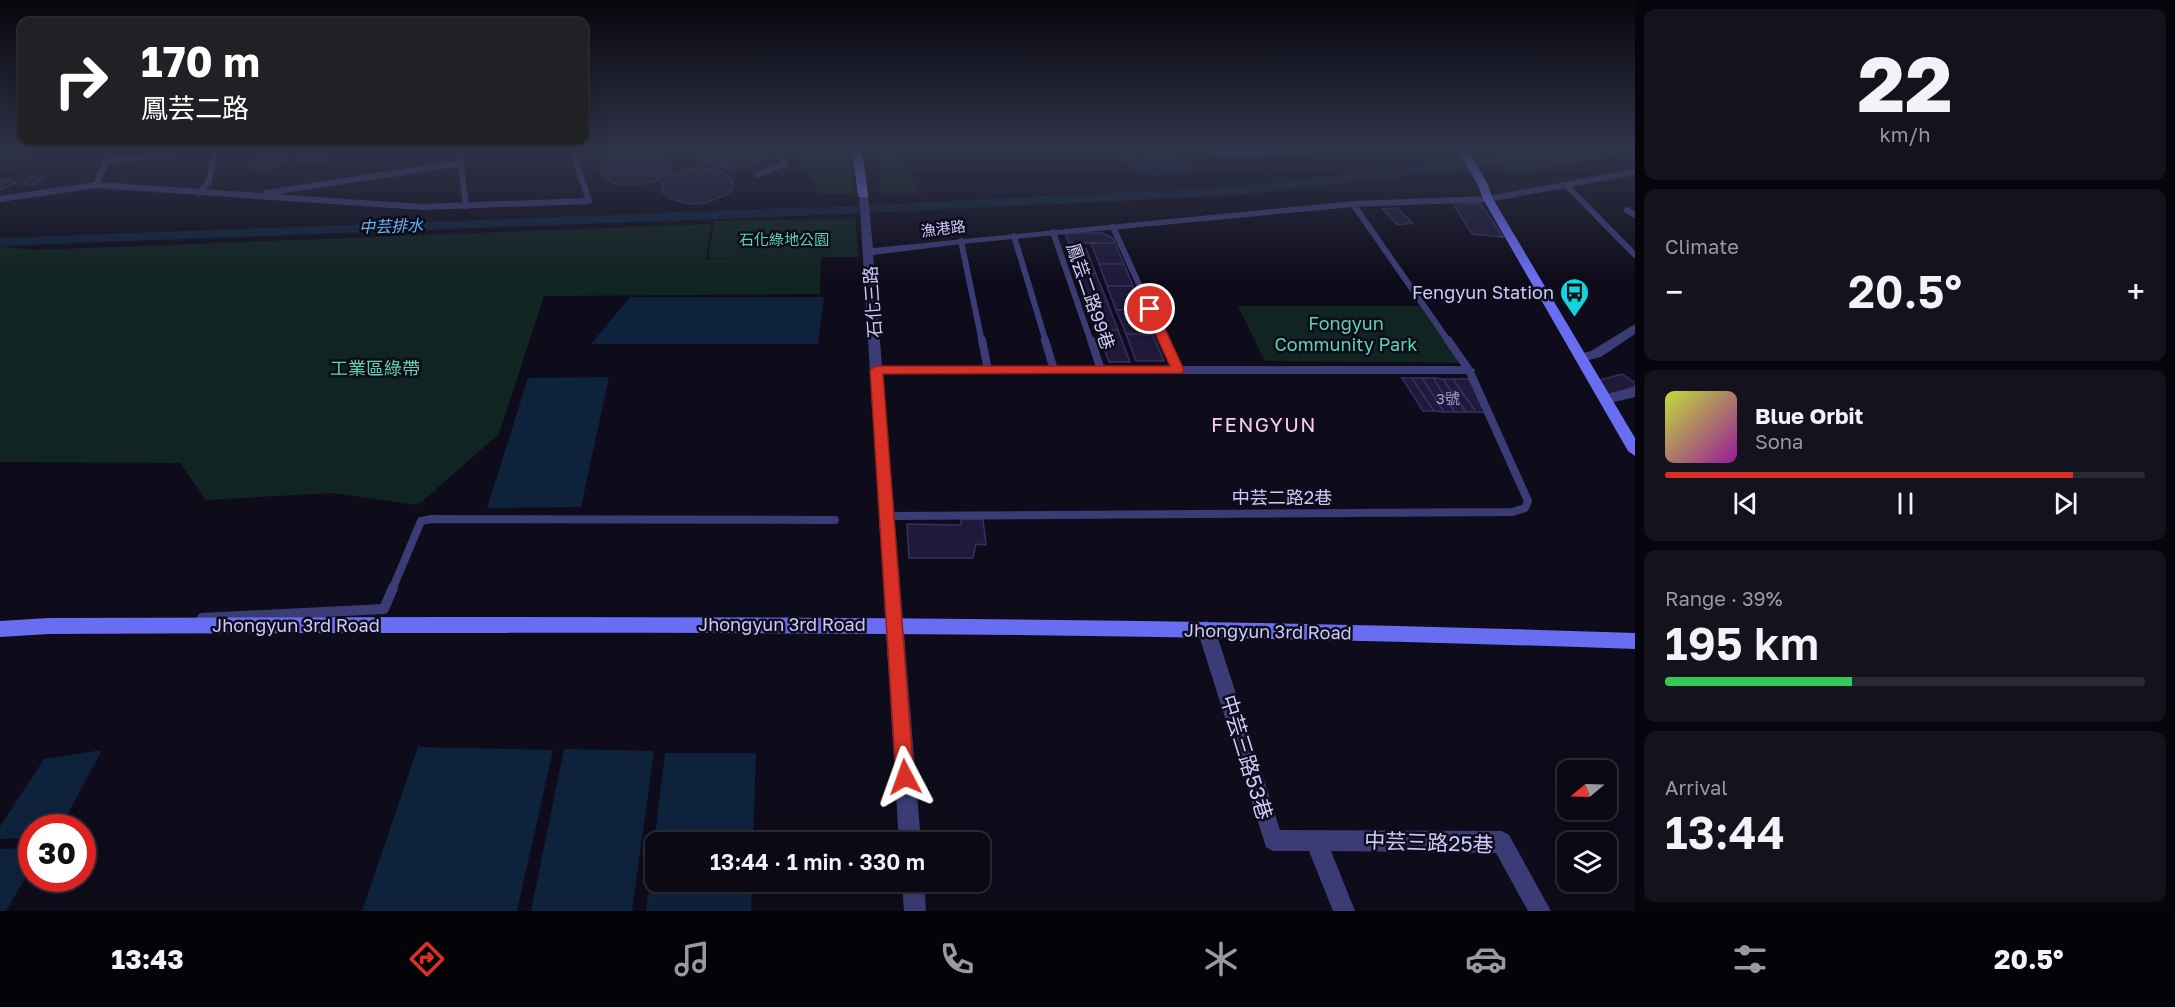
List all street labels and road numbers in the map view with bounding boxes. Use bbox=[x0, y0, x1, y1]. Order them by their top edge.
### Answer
street label: 漁港路 bbox=[920, 216, 966, 240]
street label: 鳳芸二路99巷 bbox=[1062, 240, 1120, 352]
street label: 石化三路 bbox=[859, 265, 885, 339]
street label: 中芸二路2巷 bbox=[1232, 486, 1332, 508]
street label: Jhongyun 3rd Road bbox=[698, 613, 866, 635]
street label: Jhongyun 3rd Road bbox=[212, 614, 380, 636]
street label: Jhongyun 3rd Road bbox=[1184, 619, 1352, 643]
street label: 中芸三路53巷 bbox=[1216, 691, 1278, 823]
street label: 中芸三路25巷 bbox=[1364, 827, 1494, 857]

